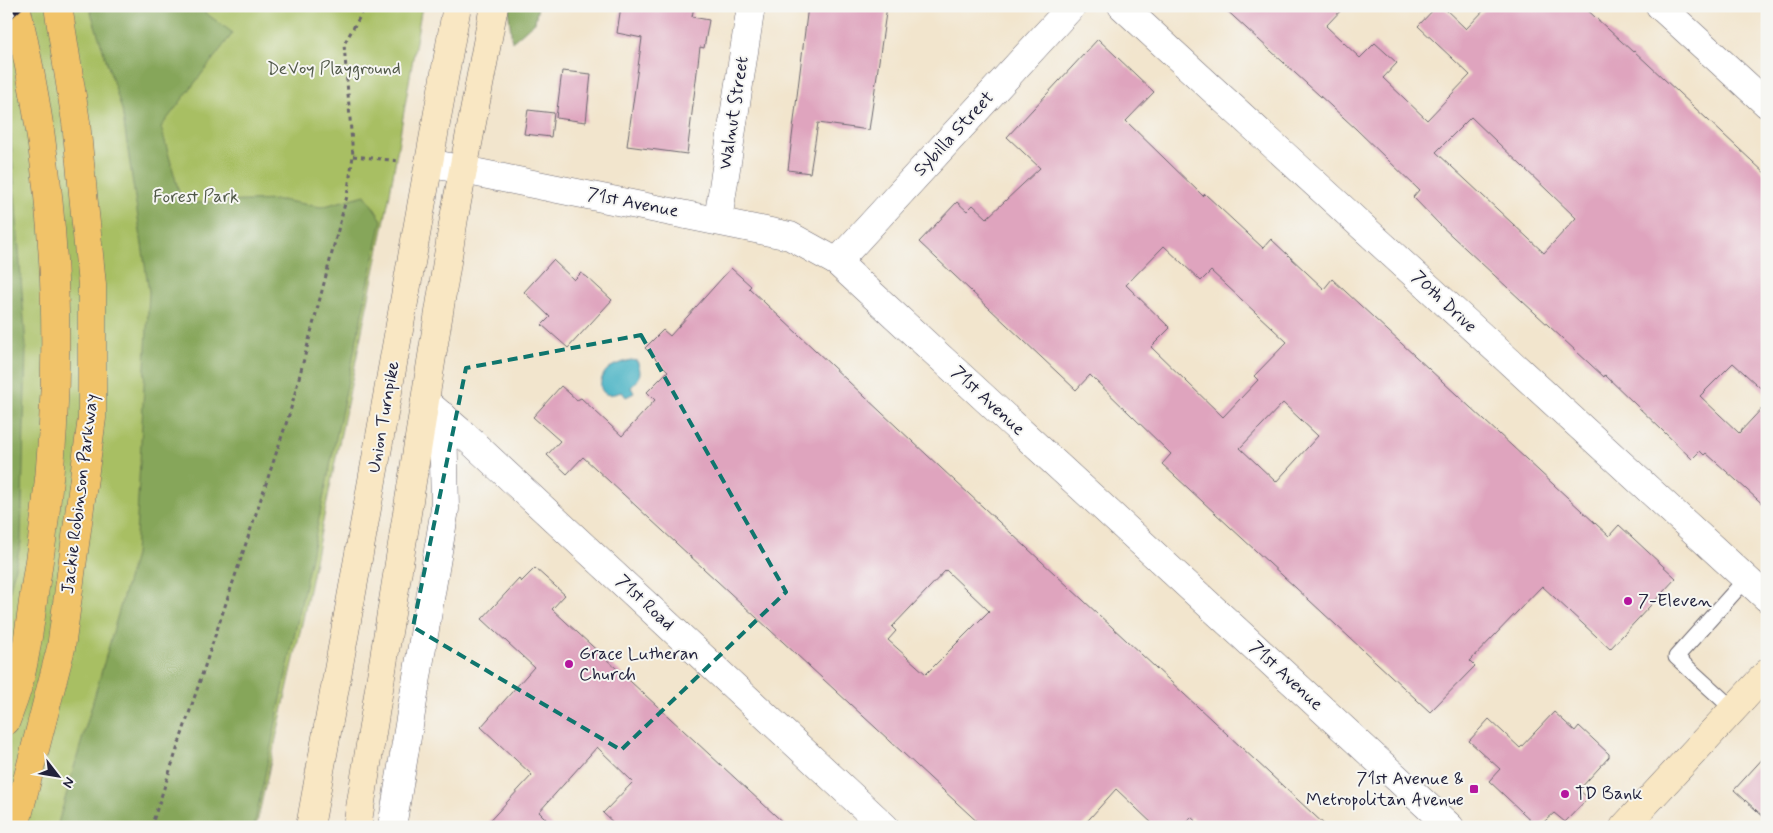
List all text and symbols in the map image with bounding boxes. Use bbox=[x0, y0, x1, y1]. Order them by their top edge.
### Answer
street label: Walnut Street bbox=[713, 54, 755, 171]
park label: DeVoy Playground bbox=[267, 57, 401, 81]
street label: Sybilla Street bbox=[908, 86, 1000, 182]
street label: 71st Avenue bbox=[585, 182, 681, 224]
park label: Forest Park bbox=[153, 185, 239, 209]
street label: 70th Drive bbox=[1406, 266, 1482, 338]
street label: Union Turnpike bbox=[362, 359, 406, 475]
street label: 71st Avenue bbox=[946, 361, 1030, 441]
street label: Jackie Robinson Parkway bbox=[56, 393, 104, 595]
street label: 71st Road bbox=[610, 570, 680, 636]
place label: 7-Eleven bbox=[1638, 589, 1712, 613]
marker: 7-Eleven bbox=[1622, 595, 1634, 607]
street label: 71st Avenue bbox=[1244, 636, 1328, 716]
place label: Grace Lutheran Church bbox=[579, 642, 699, 687]
marker: Grace Lutheran Church bbox=[563, 658, 575, 670]
north arrow bbox=[32, 750, 82, 800]
place label: 71st Avenue & Metropolitan Avenue bbox=[1306, 767, 1464, 812]
text: N bbox=[58, 774, 78, 791]
place label: TD Bank bbox=[1575, 782, 1642, 806]
marker: 71st Avenue & Metropolitan Avenue bbox=[1468, 783, 1480, 795]
marker: TD Bank bbox=[1559, 788, 1571, 800]

